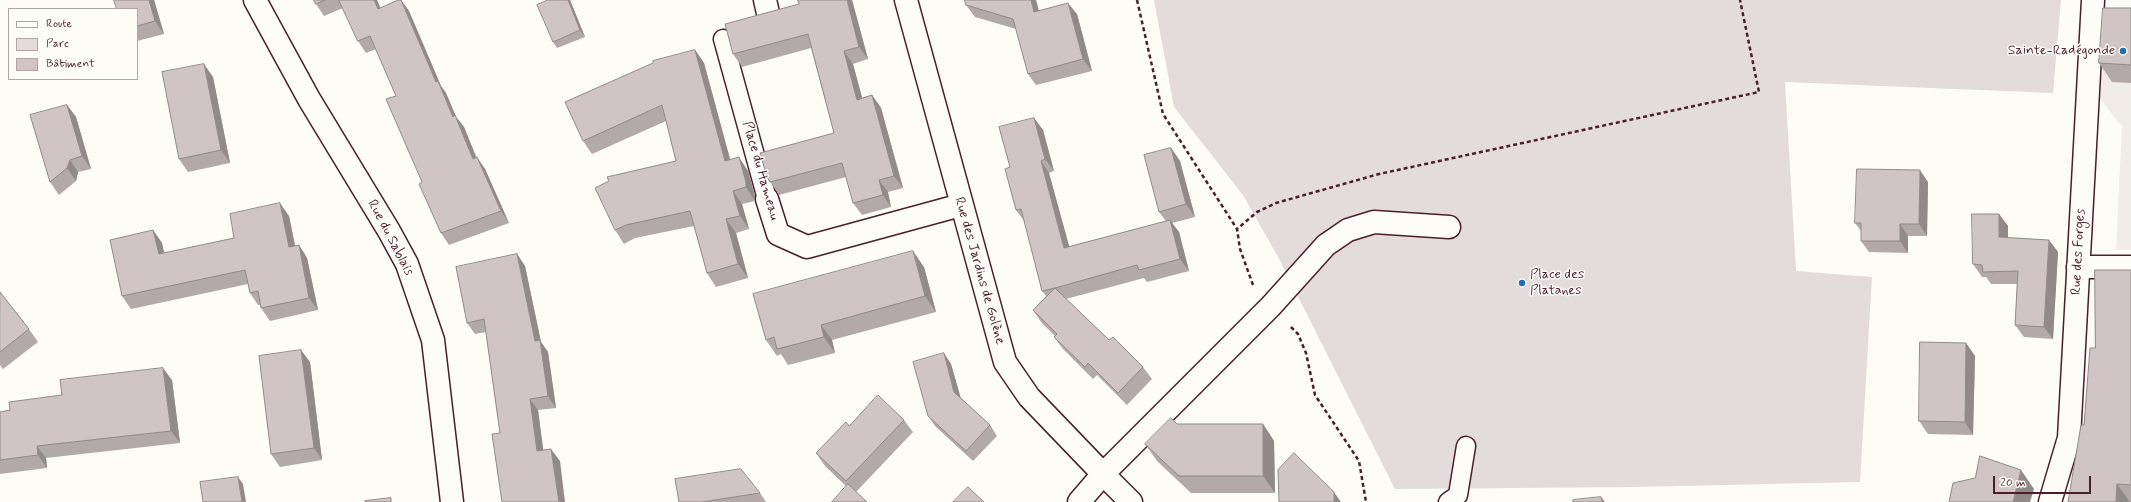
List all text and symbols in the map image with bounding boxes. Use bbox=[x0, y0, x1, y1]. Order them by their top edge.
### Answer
legend bbox=[8, 8, 138, 80]
text: Route bbox=[46, 16, 72, 32]
text: Parc bbox=[46, 36, 69, 52]
place label: Sainte-Radégonde bbox=[2008, 43, 2115, 59]
marker: Sainte-Radégonde bbox=[2118, 46, 2128, 56]
text: Bâtiment bbox=[46, 56, 95, 72]
street label: Place du Hameau bbox=[738, 120, 782, 222]
street label: Rue des Jardins de Golène bbox=[950, 195, 1008, 347]
street label: Rue du Sablais bbox=[363, 197, 417, 279]
street label: Rue des Forges bbox=[2068, 208, 2090, 296]
place label: Place des Platanes bbox=[1530, 267, 1584, 300]
marker: Place des Platanes bbox=[1517, 278, 1527, 288]
scale bar bbox=[1995, 468, 2093, 494]
text: 20 m bbox=[2000, 475, 2026, 491]

